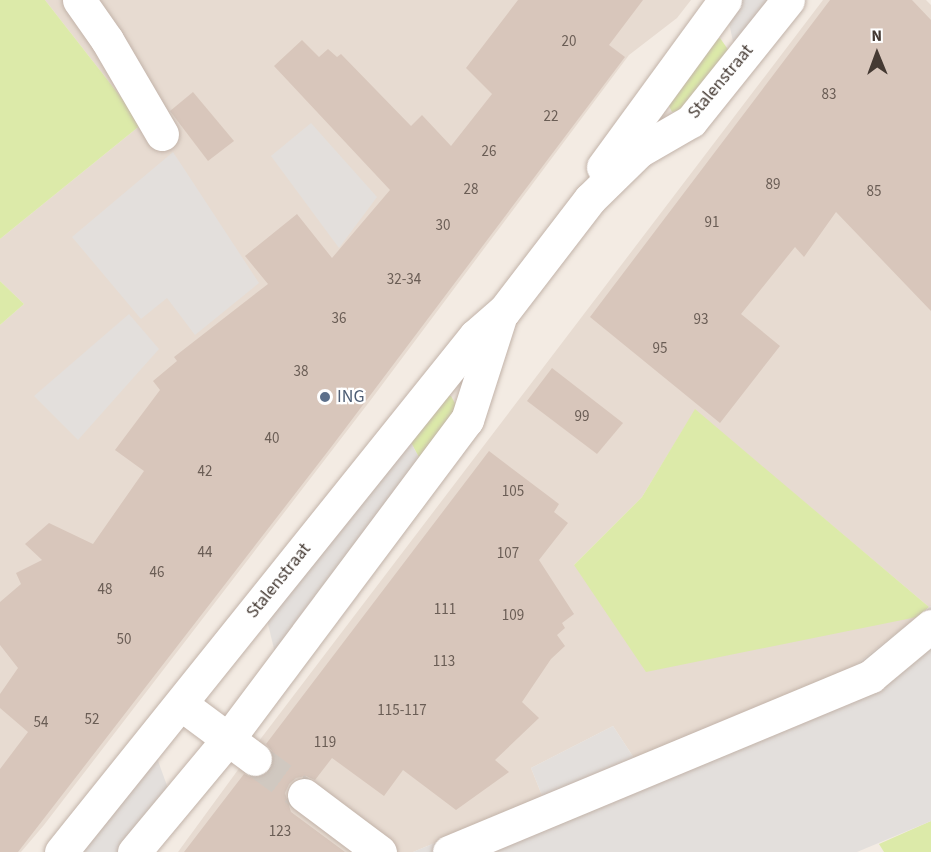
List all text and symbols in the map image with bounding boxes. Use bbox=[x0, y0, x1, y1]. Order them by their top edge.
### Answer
north arrow bbox=[847, 24, 907, 84]
text: N bbox=[871, 25, 882, 47]
house number: 20 bbox=[562, 33, 576, 51]
street label: Stalenstraat bbox=[684, 40, 758, 124]
house number: 83 bbox=[822, 86, 836, 104]
house number: 22 bbox=[544, 108, 558, 126]
house number: 26 bbox=[482, 143, 496, 161]
house number: 89 bbox=[766, 176, 780, 194]
house number: 28 bbox=[464, 181, 478, 199]
house number: 85 bbox=[867, 183, 881, 201]
house number: 91 bbox=[705, 214, 719, 232]
house number: 30 bbox=[436, 217, 450, 235]
house number: 32-34 bbox=[387, 271, 421, 289]
house number: 36 bbox=[332, 310, 346, 328]
house number: 93 bbox=[694, 311, 708, 329]
house number: 95 bbox=[653, 340, 667, 358]
house number: 38 bbox=[294, 363, 308, 381]
place label: ING bbox=[337, 386, 364, 408]
marker: ING bbox=[318, 390, 332, 404]
house number: 99 bbox=[575, 408, 589, 426]
house number: 40 bbox=[265, 430, 279, 448]
house number: 42 bbox=[198, 463, 212, 481]
house number: 105 bbox=[502, 483, 524, 501]
street label: Stalenstraat bbox=[242, 539, 316, 623]
house number: 44 bbox=[198, 544, 212, 562]
house number: 107 bbox=[497, 545, 519, 563]
house number: 46 bbox=[150, 564, 164, 582]
house number: 48 bbox=[98, 581, 112, 599]
house number: 111 bbox=[434, 601, 456, 619]
house number: 109 bbox=[502, 607, 524, 625]
house number: 50 bbox=[117, 631, 131, 649]
house number: 113 bbox=[433, 653, 455, 671]
house number: 115-117 bbox=[377, 702, 427, 720]
house number: 52 bbox=[85, 711, 99, 729]
house number: 54 bbox=[34, 714, 48, 732]
house number: 119 bbox=[314, 734, 336, 752]
house number: 123 bbox=[269, 823, 291, 841]

